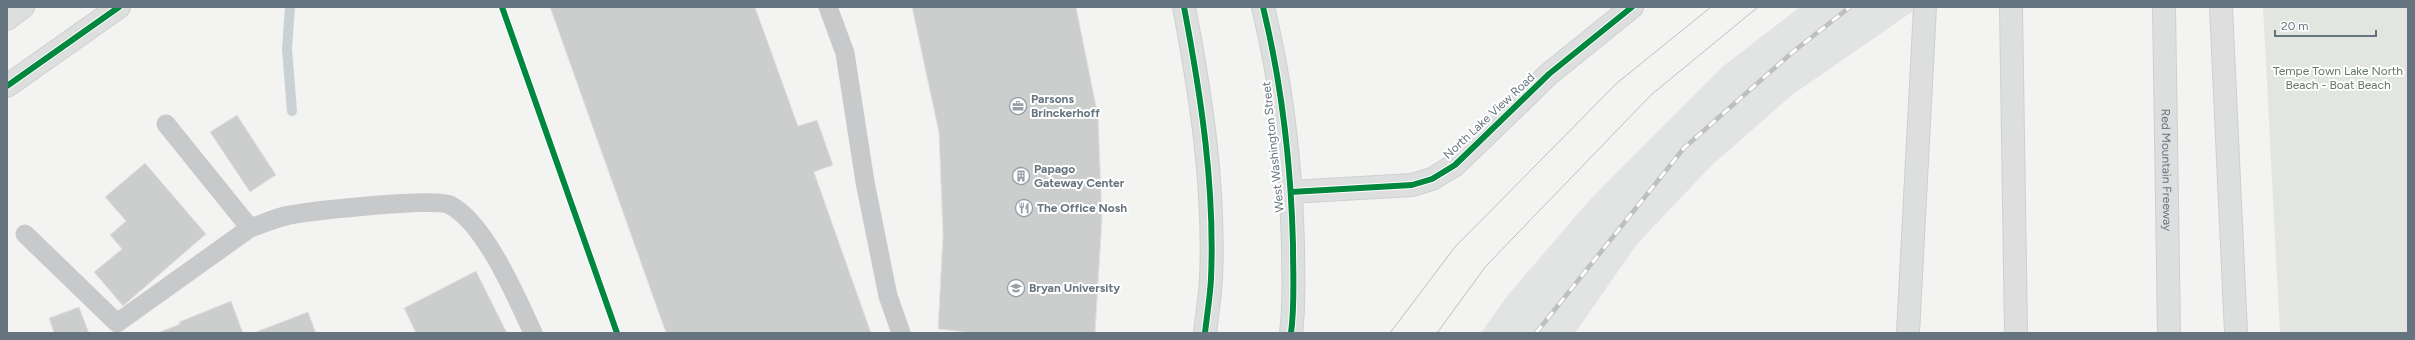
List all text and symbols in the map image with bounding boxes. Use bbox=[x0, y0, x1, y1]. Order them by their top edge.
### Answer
scale bar bbox=[2275, 12, 2376, 38]
text: 20 m bbox=[2281, 19, 2309, 33]
park label: Tempe Town Lake North Beach - Boat Beach bbox=[2273, 64, 2403, 92]
street label: North Lake View Road bbox=[1441, 70, 1537, 162]
street label: West Washington Street bbox=[1259, 80, 1287, 213]
place label: Parsons Brinckerhoff bbox=[1031, 92, 1100, 120]
office icon: Parsons Brinckerhoff bbox=[1008, 96, 1028, 116]
street label: Red Mountain Freeway bbox=[2159, 108, 2174, 232]
place label: Papago Gateway Center bbox=[1034, 162, 1125, 190]
building icon: Papago Gateway Center bbox=[1011, 166, 1031, 186]
restaurant icon: The Office Nosh bbox=[1014, 198, 1034, 218]
place label: The Office Nosh bbox=[1037, 201, 1127, 215]
school or university icon: Bryan University bbox=[1006, 278, 1026, 298]
place label: Bryan University bbox=[1029, 281, 1120, 295]

